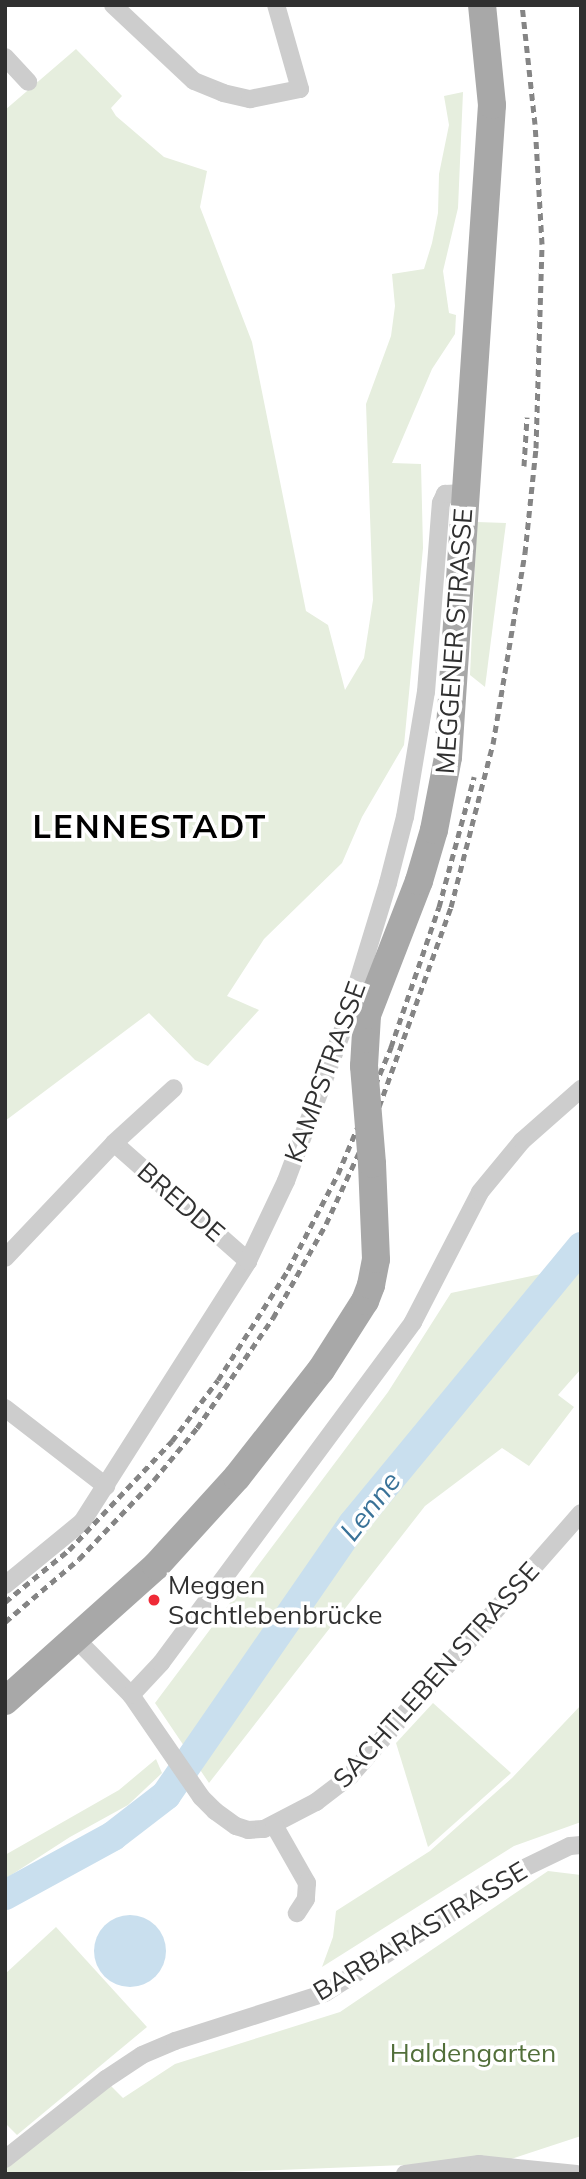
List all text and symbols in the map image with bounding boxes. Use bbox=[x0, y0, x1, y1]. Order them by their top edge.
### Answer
street label: MEGGENER STRASSE bbox=[429, 507, 479, 775]
district label: LENNESTADT bbox=[34, 806, 266, 846]
street label: KAMPSTRASSE bbox=[278, 977, 372, 1167]
street label: BREDDE bbox=[131, 1156, 231, 1248]
water label: Lenne bbox=[333, 1465, 407, 1547]
street label: SACHTLEBEN STRASSE bbox=[326, 1556, 546, 1794]
place label: Meggen Sachtlebenbrücke bbox=[168, 1569, 382, 1630]
marker: Meggen Sachtlebenbrücke bbox=[146, 1592, 162, 1608]
street label: BARBARASTRASSE bbox=[308, 1855, 532, 2007]
park label: Haldengarten bbox=[390, 2037, 556, 2069]

